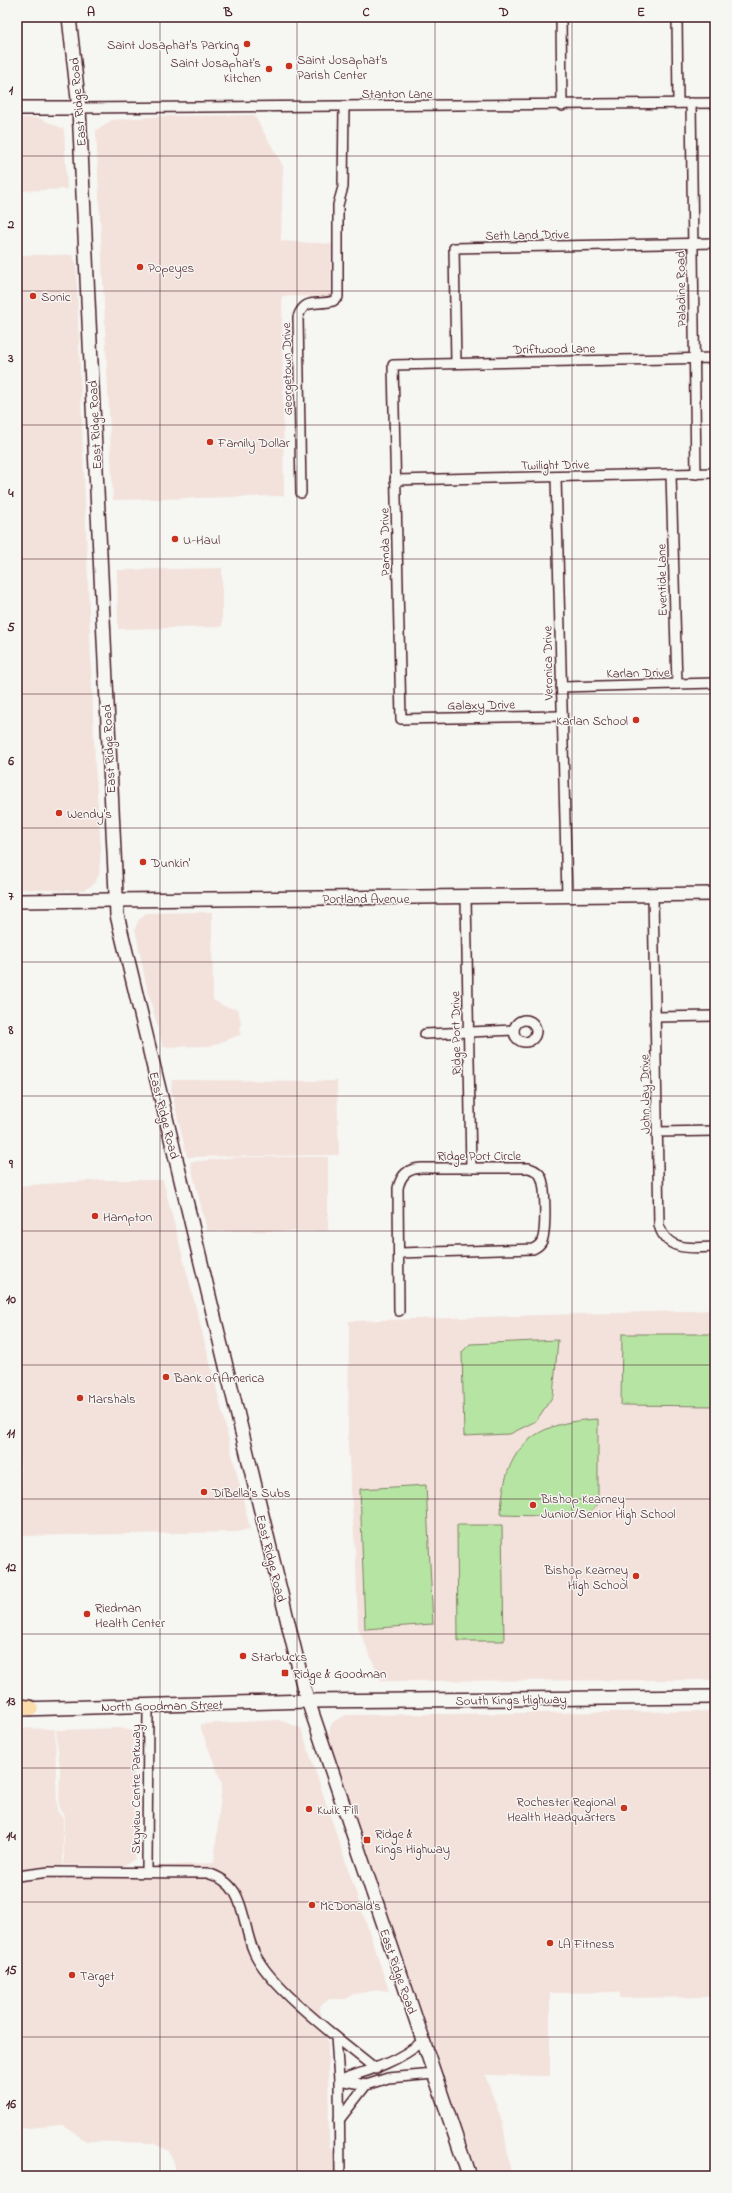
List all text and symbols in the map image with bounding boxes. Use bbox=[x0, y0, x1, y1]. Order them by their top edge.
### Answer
text: A bbox=[87, 3, 95, 22]
text: B bbox=[223, 3, 233, 22]
text: C bbox=[362, 3, 370, 22]
text: D bbox=[498, 3, 509, 22]
text: E bbox=[637, 3, 645, 22]
place label: Saint Josaphat’s Parking bbox=[107, 36, 239, 56]
marker: Saint Josaphat’s Parking bbox=[242, 39, 252, 49]
place label: Saint Josaphat’s Parish Center bbox=[297, 51, 388, 85]
place label: Saint Josaphat’s Kitchen bbox=[170, 54, 261, 88]
street label: East Ridge Road bbox=[65, 56, 93, 147]
marker: Saint Josaphat’s Parish Center bbox=[284, 61, 294, 71]
marker: Saint Josaphat’s Kitchen bbox=[264, 64, 274, 74]
text: 1 bbox=[9, 81, 14, 100]
street label: Stanton Lane bbox=[362, 85, 433, 104]
text: 2 bbox=[7, 215, 15, 234]
street label: Seth Land Drive bbox=[485, 225, 569, 246]
street label: Paladine Road bbox=[671, 250, 692, 327]
place label: Popeyes bbox=[148, 259, 194, 279]
marker: Popeyes bbox=[135, 262, 145, 272]
place label: Sonic bbox=[41, 288, 71, 307]
marker: Sonic bbox=[28, 291, 38, 301]
street label: Georgetown Drive bbox=[277, 322, 299, 416]
street label: Driftwood Lane bbox=[512, 339, 596, 360]
text: 3 bbox=[7, 349, 14, 368]
street label: East Ridge Road bbox=[84, 379, 108, 470]
place label: Family Dollar bbox=[217, 434, 291, 454]
marker: Family Dollar bbox=[205, 437, 215, 447]
street label: Twilight Drive bbox=[521, 455, 590, 477]
text: 4 bbox=[7, 484, 14, 503]
street label: Pamda Drive bbox=[375, 507, 396, 576]
place label: U-Haul bbox=[183, 531, 220, 550]
marker: U-Haul bbox=[170, 534, 180, 544]
street label: Eventide Lane bbox=[652, 543, 673, 616]
text: 5 bbox=[7, 618, 15, 637]
street label: Veronica Drive bbox=[538, 625, 559, 701]
street label: Karlan Drive bbox=[606, 663, 670, 684]
street label: Galaxy Drive bbox=[447, 695, 515, 717]
street label: East Ridge Road bbox=[98, 703, 122, 794]
place label: Karlan School bbox=[556, 712, 628, 731]
marker: Karlan School bbox=[631, 715, 641, 725]
text: 6 bbox=[7, 752, 14, 771]
place label: Wendy's bbox=[67, 805, 112, 825]
marker: Wendy's bbox=[54, 808, 64, 818]
place label: Dunkin' bbox=[150, 854, 191, 873]
marker: Dunkin' bbox=[138, 857, 148, 867]
text: 7 bbox=[8, 887, 14, 906]
street label: Portland Avenue bbox=[323, 890, 410, 909]
street label: Ridge Port Drive bbox=[446, 991, 468, 1075]
text: 8 bbox=[8, 1021, 14, 1040]
street label: John Jay Drive bbox=[635, 1054, 657, 1134]
street label: East Ridge Road bbox=[143, 1070, 184, 1162]
street label: Ridge Port Circle bbox=[437, 1147, 521, 1167]
text: 9 bbox=[8, 1155, 14, 1174]
place label: Hampton bbox=[103, 1208, 152, 1227]
marker: Hampton bbox=[90, 1211, 100, 1221]
text: 10 bbox=[6, 1290, 16, 1309]
place label: Bank of America bbox=[173, 1369, 264, 1388]
marker: Bank of America bbox=[161, 1372, 171, 1382]
place label: Marshals bbox=[88, 1390, 136, 1409]
marker: Marshals bbox=[75, 1393, 85, 1403]
text: 11 bbox=[7, 1424, 16, 1443]
place label: DiBella's Subs bbox=[211, 1484, 291, 1503]
marker: DiBella's Subs bbox=[199, 1487, 209, 1497]
place label: Bishop Kearney Junior/Senior High School bbox=[540, 1490, 676, 1525]
marker: Bishop Kearney Junior/Senior High School bbox=[528, 1500, 538, 1510]
street label: East Ridge Road bbox=[250, 1513, 291, 1605]
text: 12 bbox=[6, 1558, 17, 1577]
place label: Bishop Kearney High School bbox=[543, 1561, 628, 1596]
marker: Bishop Kearney High School bbox=[631, 1571, 641, 1581]
place label: Riedman Health Center bbox=[95, 1599, 166, 1633]
marker: Riedman Health Center bbox=[82, 1609, 92, 1619]
place label: Starbucks bbox=[251, 1648, 307, 1667]
marker: Starbucks bbox=[238, 1651, 248, 1661]
place label: Ridge & Goodman bbox=[293, 1665, 386, 1685]
marker: Ridge & Goodman bbox=[280, 1668, 290, 1678]
street label: South Kings Highway bbox=[455, 1690, 567, 1712]
text: 13 bbox=[6, 1692, 16, 1711]
street label: North Goodman Street bbox=[101, 1696, 224, 1717]
street label: Skyview Centre Parkway bbox=[127, 1724, 147, 1854]
place label: Rochester Regional Health Headquarters bbox=[507, 1793, 616, 1827]
place label: Kwik Fill bbox=[317, 1801, 358, 1820]
marker: Rochester Regional Health Headquarters bbox=[619, 1803, 629, 1813]
marker: Kwik Fill bbox=[304, 1804, 314, 1814]
place label: Ridge & Kings Highway bbox=[375, 1825, 450, 1860]
text: 14 bbox=[6, 1827, 16, 1846]
marker: Ridge & Kings Highway bbox=[362, 1835, 372, 1845]
place label: McDonald's bbox=[320, 1897, 381, 1916]
marker: McDonald's bbox=[307, 1900, 317, 1910]
street label: East Ridge Road bbox=[373, 1926, 421, 2018]
place label: LA Fitness bbox=[558, 1935, 615, 1954]
marker: LA Fitness bbox=[545, 1938, 555, 1948]
text: 15 bbox=[5, 1961, 17, 1980]
place label: Target bbox=[80, 1967, 115, 1987]
marker: Target bbox=[67, 1970, 77, 1980]
text: 16 bbox=[6, 2095, 16, 2114]

